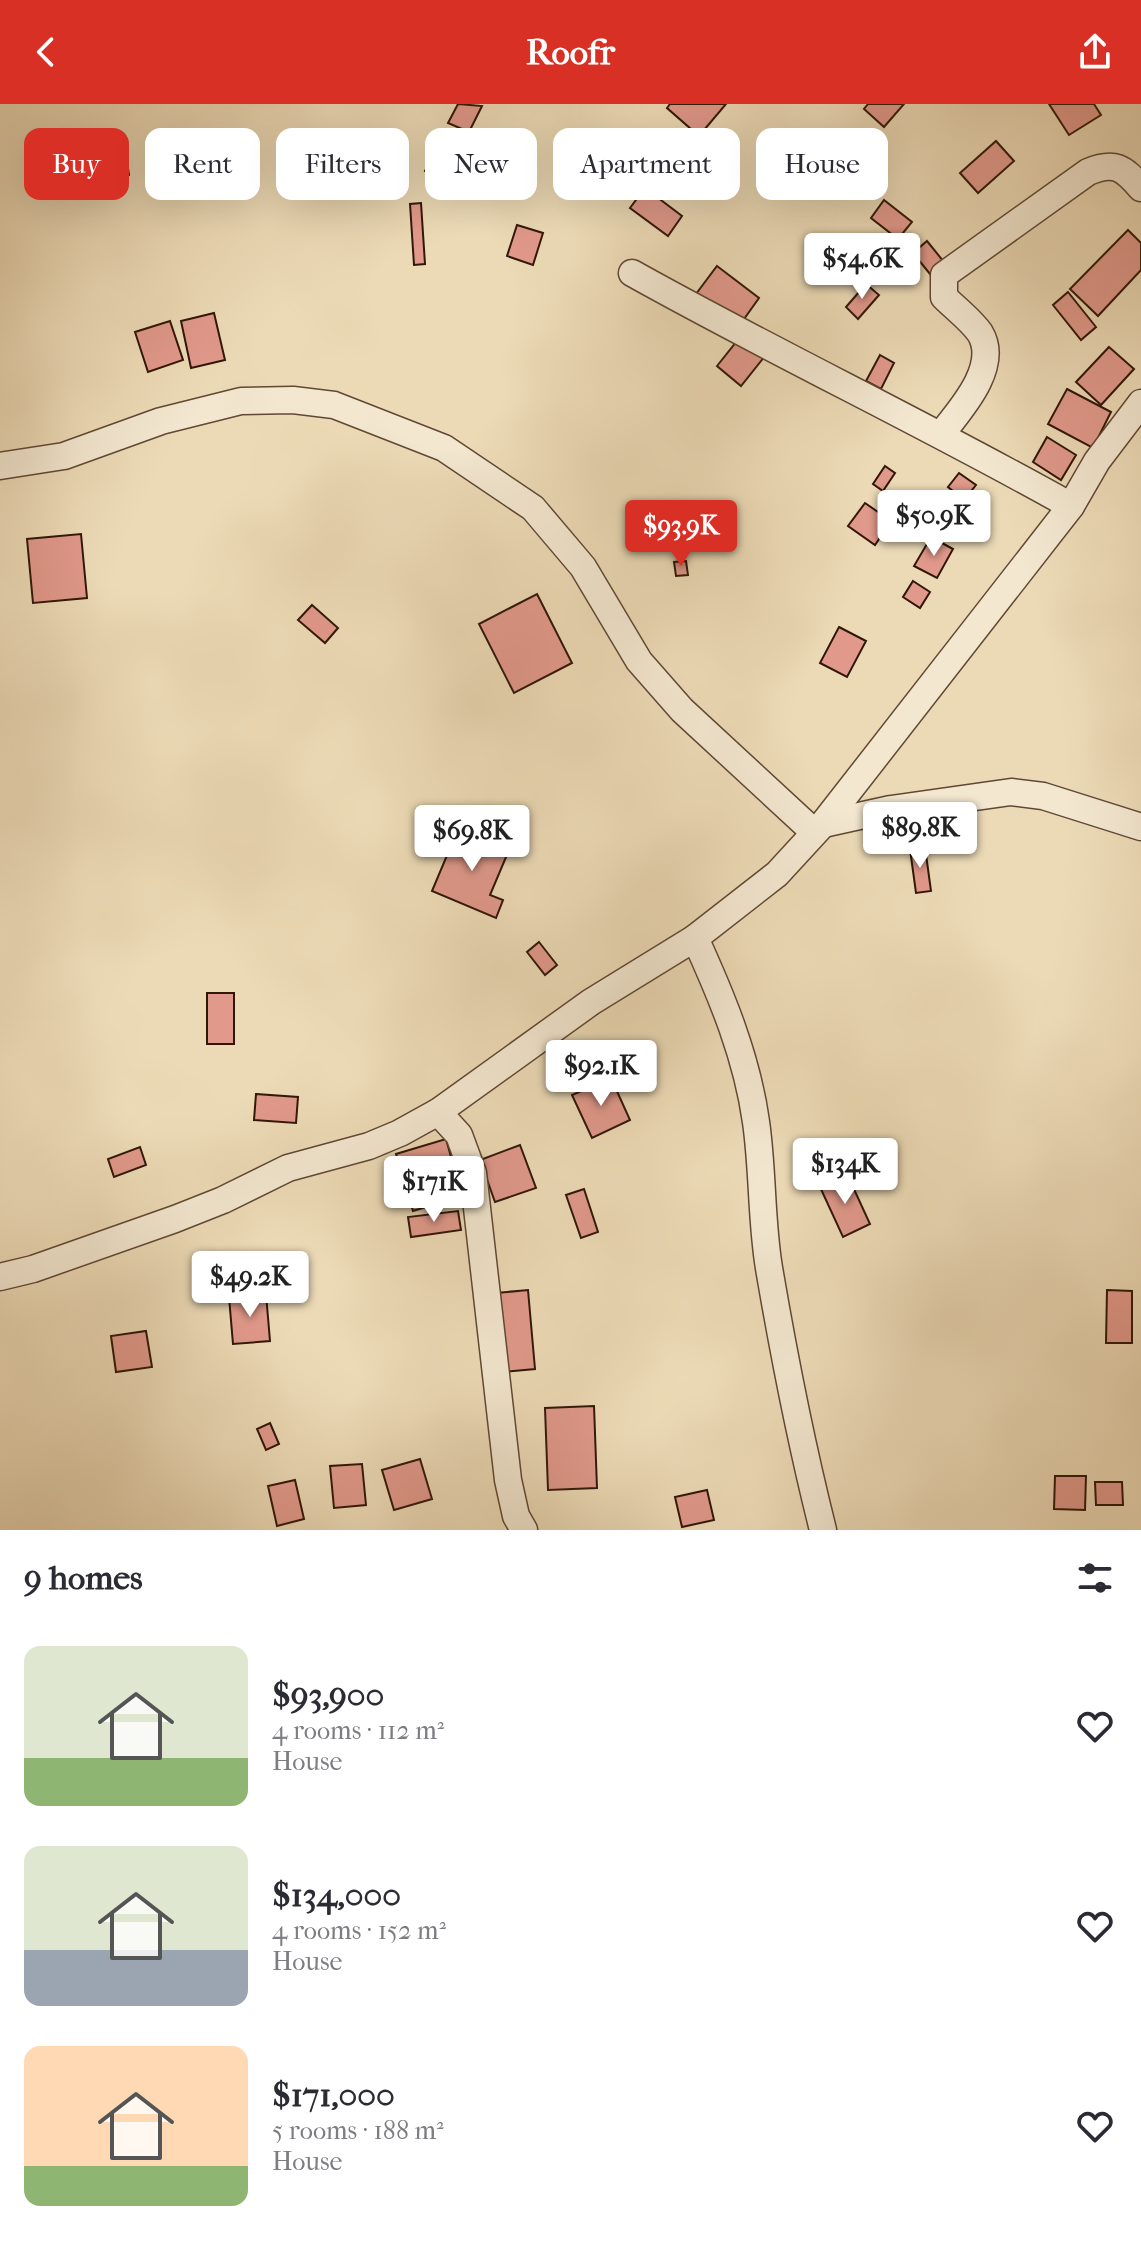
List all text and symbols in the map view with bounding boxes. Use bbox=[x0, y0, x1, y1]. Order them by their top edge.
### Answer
icon: back bbox=[24, 30, 68, 74]
icon: share bbox=[1073, 30, 1117, 74]
text: Roofr bbox=[526, 31, 615, 73]
chip: Buy bbox=[24, 128, 129, 200]
chip: Rent bbox=[145, 128, 260, 200]
chip: Filters bbox=[276, 128, 409, 200]
chip: New bbox=[425, 128, 537, 200]
chip: Apartment bbox=[553, 128, 740, 200]
chip: House bbox=[756, 128, 888, 200]
pin: $54.6K bbox=[797, 233, 927, 301]
text: $54.6K bbox=[822, 243, 902, 274]
pin: $50.9K bbox=[869, 490, 999, 558]
pin: $93.9K bbox=[616, 500, 746, 568]
text: $50.9K bbox=[896, 500, 972, 531]
text: $93.9K bbox=[643, 510, 719, 541]
pin: $89.8K bbox=[855, 802, 985, 870]
pin: $69.8K bbox=[407, 805, 537, 873]
text: $89.8K bbox=[881, 812, 959, 843]
text: $69.8K bbox=[433, 815, 512, 846]
pin: $92.1K bbox=[536, 1040, 666, 1108]
text: $92.1K bbox=[564, 1050, 638, 1081]
pin: $134K bbox=[789, 1138, 901, 1206]
text: $134K bbox=[811, 1148, 879, 1179]
pin: $171K bbox=[378, 1156, 490, 1224]
text: $171K bbox=[402, 1166, 466, 1197]
pin: $49.2K bbox=[185, 1251, 315, 1319]
text: $49.2K bbox=[210, 1261, 290, 1292]
icon: filters bbox=[1073, 1556, 1117, 1600]
text: 9 homes bbox=[24, 1558, 143, 1598]
text: $93,900 bbox=[272, 1675, 384, 1715]
icon: home bbox=[88, 1678, 184, 1774]
icon: heart bbox=[1073, 1704, 1117, 1748]
text: 4 rooms · 112 m² bbox=[272, 1715, 444, 1746]
text: House bbox=[272, 1746, 342, 1777]
text: $134,000 bbox=[272, 1875, 401, 1915]
icon: home bbox=[88, 1878, 184, 1974]
icon: heart bbox=[1073, 1904, 1117, 1948]
text: 4 rooms · 152 m² bbox=[272, 1915, 446, 1946]
text: House bbox=[272, 1946, 342, 1977]
text: $171,000 bbox=[272, 2075, 395, 2115]
icon: home bbox=[88, 2078, 184, 2174]
icon: heart bbox=[1073, 2104, 1117, 2148]
text: 5 rooms · 188 m² bbox=[272, 2115, 444, 2146]
text: House bbox=[272, 2146, 342, 2177]

